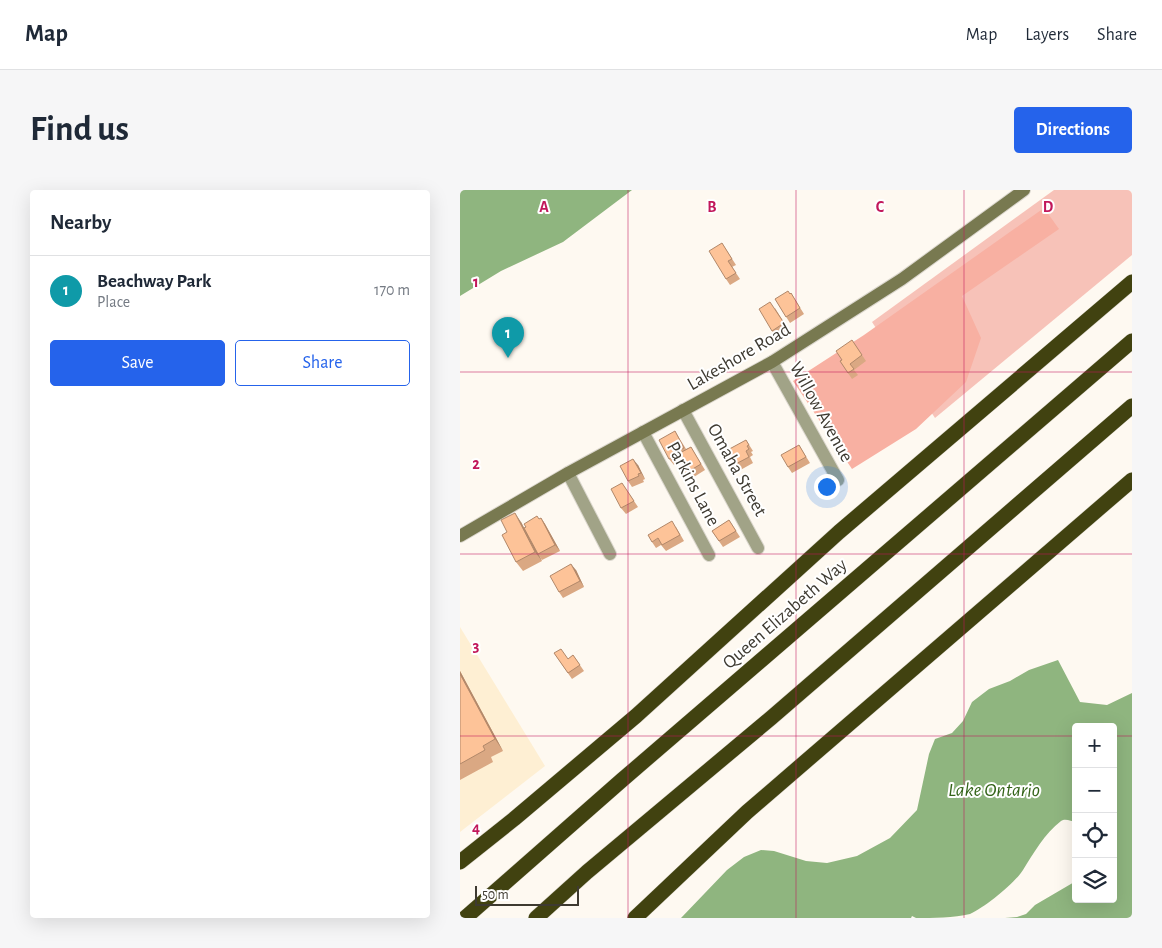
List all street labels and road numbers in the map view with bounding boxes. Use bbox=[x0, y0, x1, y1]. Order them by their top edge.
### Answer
street label: Lakeshore Road bbox=[684, 320, 794, 394]
street label: Willow Avenue bbox=[786, 359, 856, 465]
street label: Omaha Street bbox=[704, 421, 770, 519]
street label: Parkins Lane bbox=[663, 439, 723, 529]
street label: Queen Elizabeth Way bbox=[719, 555, 851, 673]

